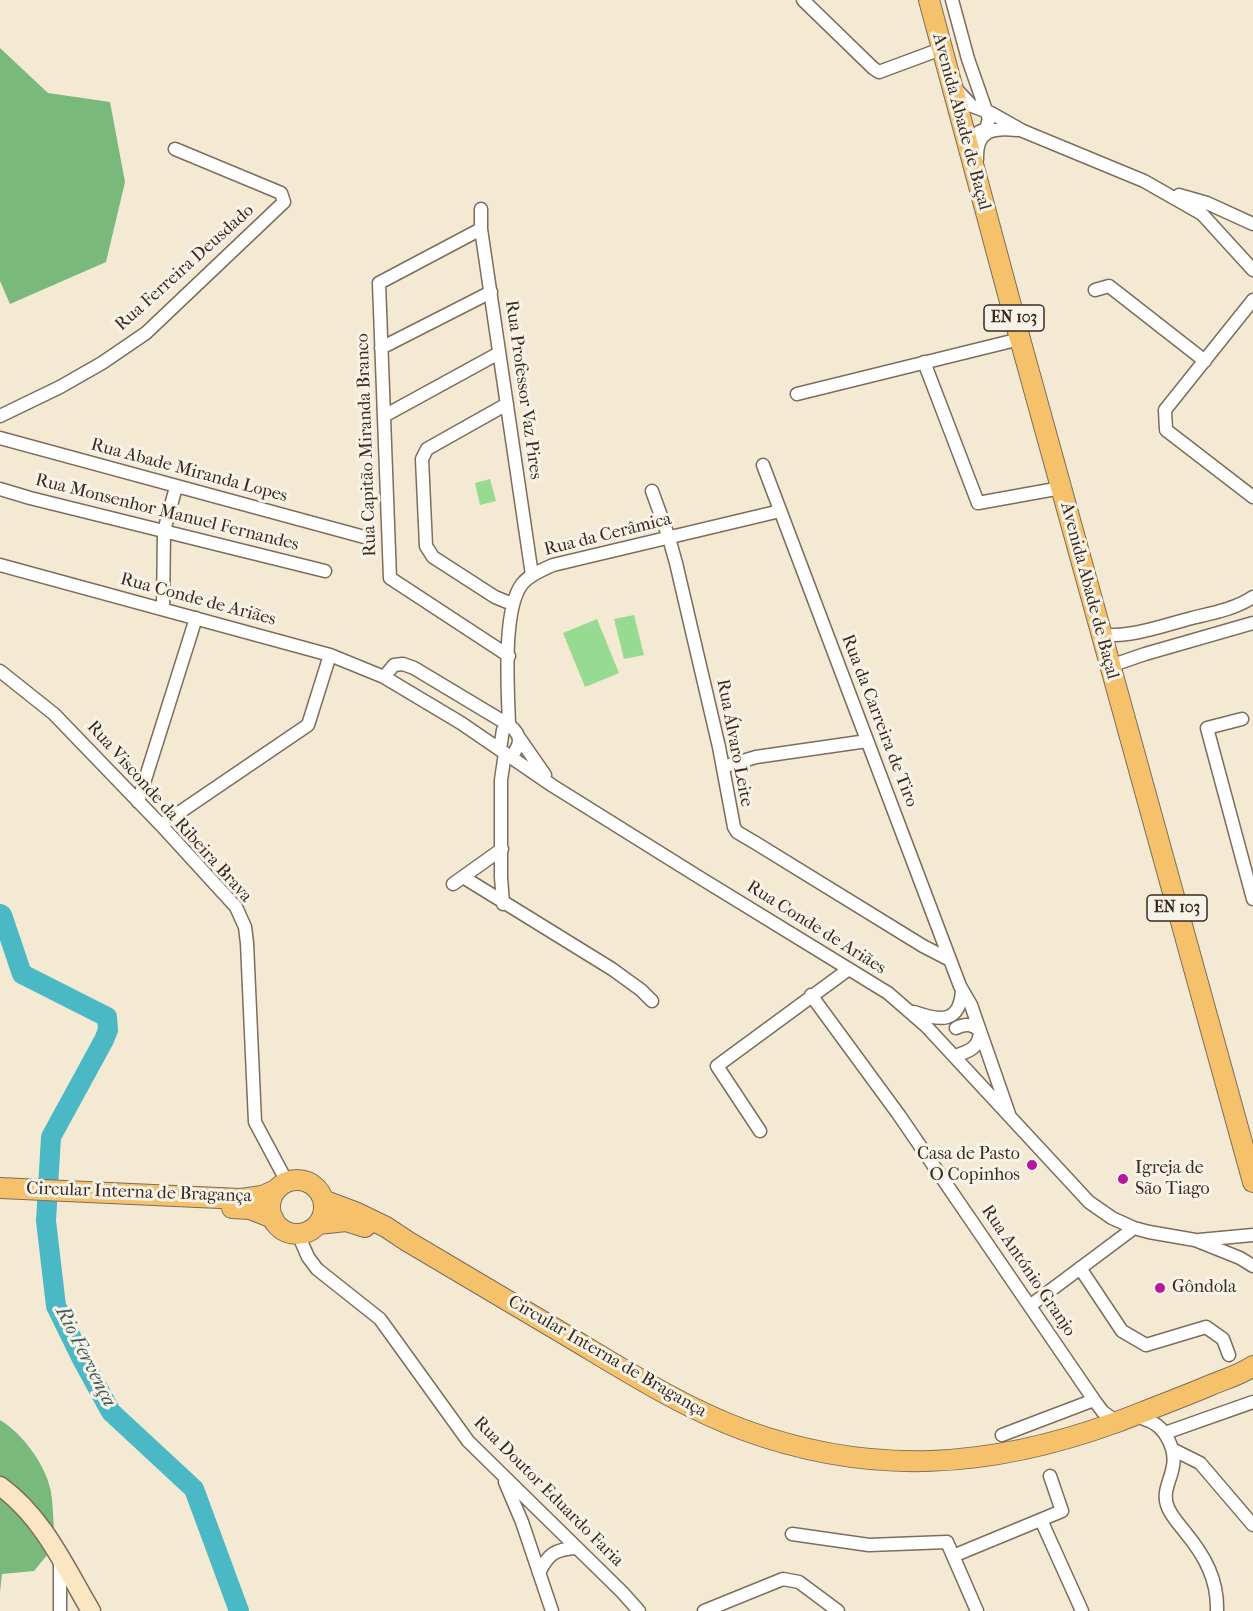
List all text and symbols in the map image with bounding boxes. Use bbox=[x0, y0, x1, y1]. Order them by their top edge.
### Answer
street label: Avenida Abade de Baçal bbox=[927, 31, 995, 213]
street label: Rua Ferreira Deusdado bbox=[111, 200, 259, 336]
street label: Rua Professor Vaz Pires bbox=[500, 299, 546, 481]
road number: EN 103 bbox=[984, 305, 1044, 331]
street label: Rua Capitão Miranda Branco bbox=[352, 333, 382, 557]
street label: Rua Abade Miranda Lopes bbox=[88, 434, 290, 508]
street label: Rua Monsenhor Manuel Fernandes bbox=[33, 470, 301, 556]
street label: Avenida Abade de Baçal bbox=[1055, 500, 1123, 682]
street label: Rua da Cerâmica bbox=[542, 509, 674, 561]
street label: Rua Conde de Ariães bbox=[118, 569, 278, 631]
street label: Rua da Carreira de Tiro bbox=[836, 632, 922, 810]
street label: Rua Álvaro Leite bbox=[711, 677, 757, 809]
street label: Rua Visconde da Ribeira Brava bbox=[82, 717, 256, 907]
street label: Rua Conde de Ariães bbox=[742, 876, 890, 980]
road number: EN 103 bbox=[1147, 895, 1207, 921]
place label: Casa de Pasto O Copinhos bbox=[917, 1144, 1020, 1186]
marker: Casa de Pasto O Copinhos bbox=[1025, 1158, 1039, 1172]
place label: Igreja de São Tiago bbox=[1135, 1158, 1210, 1200]
marker: Igreja de São Tiago bbox=[1116, 1172, 1130, 1186]
street label: Circular Interna de Bragança bbox=[26, 1178, 252, 1208]
street label: Rua António Granjo bbox=[976, 1201, 1080, 1341]
place label: Gôndola bbox=[1172, 1277, 1236, 1299]
marker: Gôndola bbox=[1153, 1281, 1167, 1295]
street label: Circular Interna de Bragança bbox=[504, 1291, 710, 1423]
water label: Rio Fervença bbox=[49, 1303, 121, 1411]
street label: Rua Doutor Eduardo Faria bbox=[468, 1412, 628, 1572]

